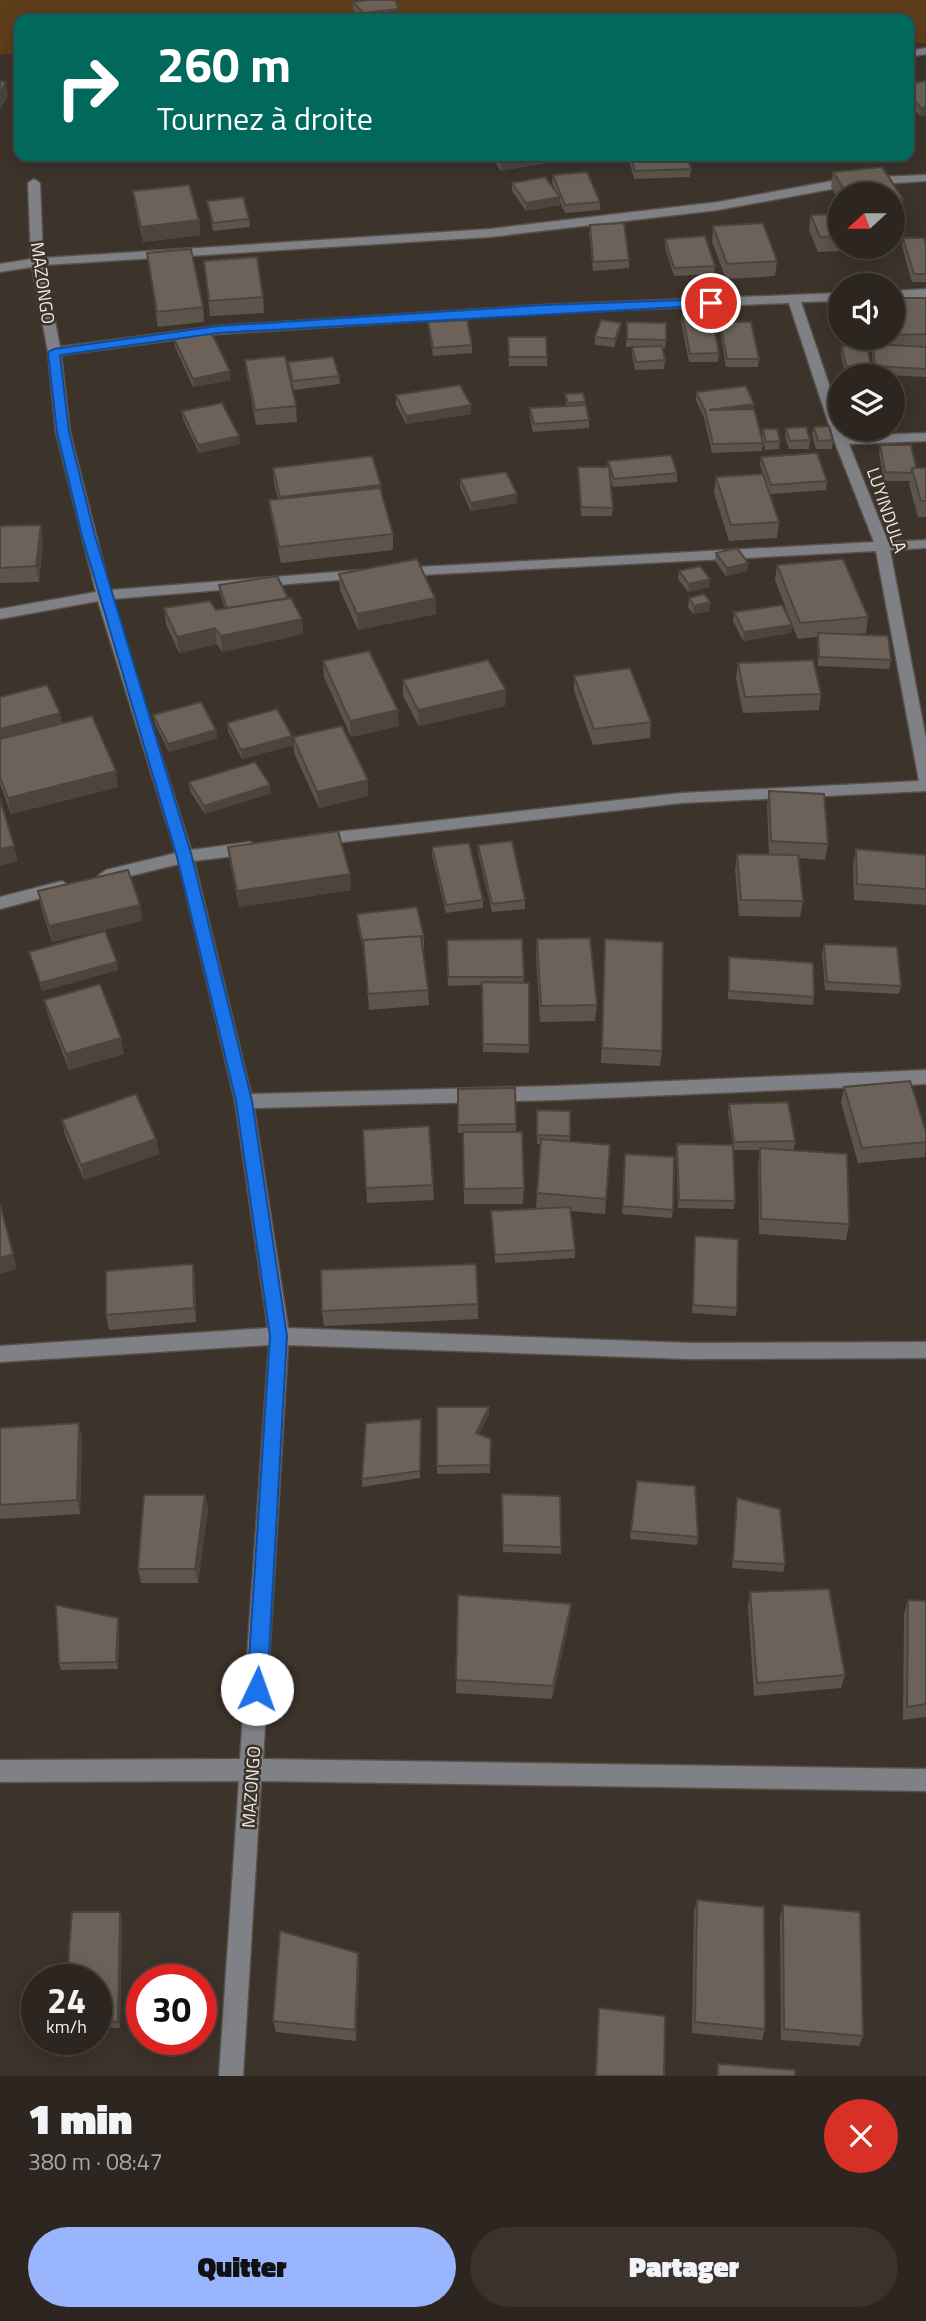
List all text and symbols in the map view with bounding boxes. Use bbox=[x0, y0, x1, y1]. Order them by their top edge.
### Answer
text: 260 m bbox=[157, 26, 291, 101]
icon: right bbox=[42, 42, 133, 133]
text: Tournez à droite bbox=[157, 94, 373, 142]
north arrow bbox=[828, 182, 905, 259]
map controls bbox=[828, 182, 905, 441]
street label: MAZONGO bbox=[24, 240, 62, 326]
pin bbox=[681, 273, 741, 333]
button: sound bbox=[828, 273, 905, 350]
icon: arrive bbox=[692, 284, 730, 322]
button: layers bbox=[828, 364, 905, 441]
street label: LUYINDULA bbox=[860, 464, 914, 557]
position arrow bbox=[220, 1652, 294, 1726]
street label: MAZONGO bbox=[235, 1745, 267, 1829]
speed limit sign: 30 bbox=[126, 1964, 217, 2055]
text: 24 bbox=[47, 1973, 86, 2027]
text: km/h bbox=[46, 2013, 87, 2040]
text: 1 min bbox=[28, 2086, 132, 2150]
button: close bbox=[824, 2099, 898, 2173]
text: 380 m · 08:47 bbox=[28, 2144, 163, 2179]
button: Quitter bbox=[28, 2227, 456, 2307]
button: Partager bbox=[470, 2227, 898, 2307]

